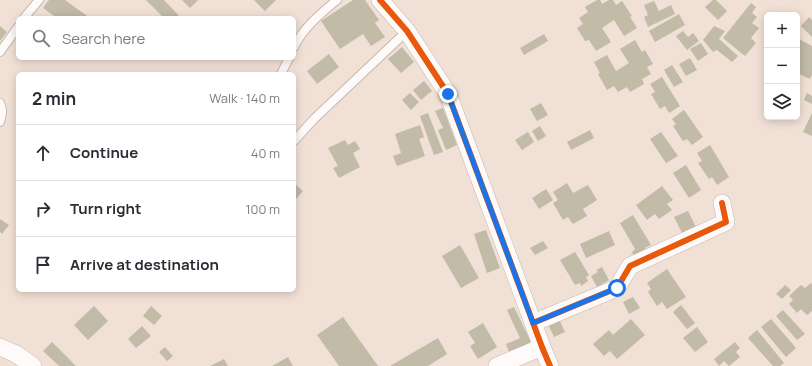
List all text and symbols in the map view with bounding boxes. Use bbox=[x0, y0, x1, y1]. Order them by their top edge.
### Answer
map controls bbox=[764, 12, 800, 120]
button: + bbox=[764, 12, 800, 48]
search box bbox=[16, 16, 296, 60]
icon: search bbox=[30, 27, 52, 49]
text: Search here bbox=[62, 28, 145, 49]
button: − bbox=[764, 48, 800, 84]
button: layers bbox=[764, 84, 800, 120]
route end bbox=[439, 85, 457, 103]
text: 2 min bbox=[32, 87, 76, 110]
text: Walk · 140 m bbox=[209, 89, 280, 107]
icon: ahead bbox=[32, 142, 54, 164]
text: Continue bbox=[70, 142, 138, 163]
text: 40 m bbox=[251, 144, 280, 162]
icon: right bbox=[32, 198, 54, 220]
text: Turn right bbox=[70, 198, 141, 219]
text: 100 m bbox=[245, 200, 280, 218]
icon: arrive bbox=[32, 254, 54, 276]
text: Arrive at destination bbox=[70, 254, 219, 275]
route start bbox=[608, 279, 626, 297]

